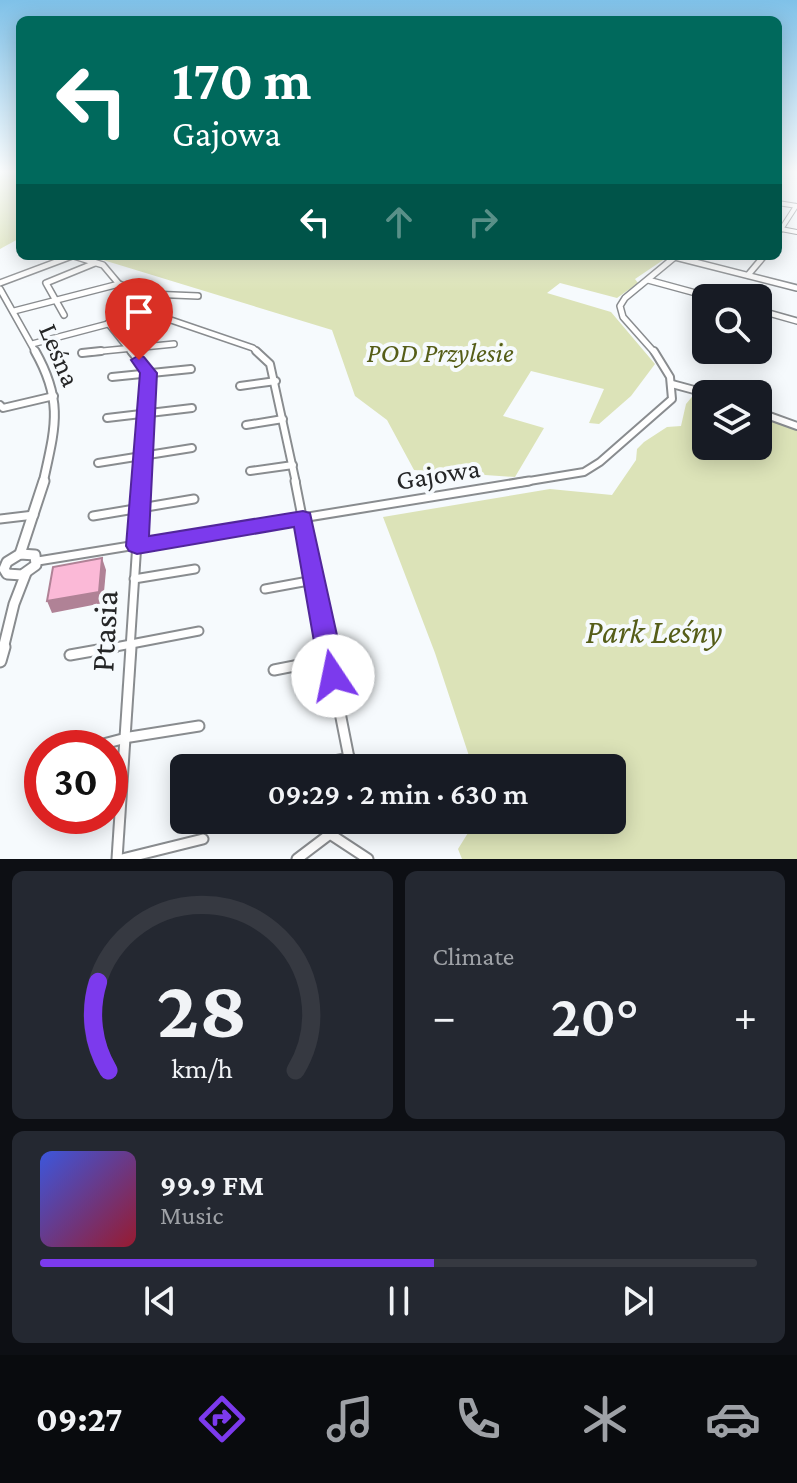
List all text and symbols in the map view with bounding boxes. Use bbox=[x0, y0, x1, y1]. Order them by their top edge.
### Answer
icon: left bbox=[40, 48, 144, 152]
text: 170 m bbox=[172, 49, 311, 111]
text: Gajowa bbox=[172, 114, 281, 154]
icon: left bbox=[293, 200, 337, 244]
icon: ahead bbox=[377, 200, 421, 244]
icon: right bbox=[461, 200, 505, 244]
pin bbox=[105, 278, 173, 360]
map controls bbox=[692, 284, 772, 460]
button: search bbox=[692, 284, 772, 364]
icon: arrive bbox=[117, 290, 161, 334]
street label: Leśna bbox=[33, 319, 87, 391]
park label: POD Przylesie bbox=[366, 337, 514, 368]
button: layers bbox=[692, 380, 772, 460]
street label: Gajowa bbox=[394, 452, 482, 496]
street label: Ptasia bbox=[83, 589, 125, 673]
park label: Park Leśny bbox=[586, 613, 722, 651]
position arrow bbox=[291, 634, 375, 718]
speed limit sign: 30 bbox=[24, 730, 128, 834]
text: 09:29 · 2 min · 630 m bbox=[268, 777, 528, 810]
text: Climate bbox=[433, 942, 514, 971]
text: 28 bbox=[157, 962, 248, 1055]
text: 20° bbox=[551, 982, 639, 1049]
text: − bbox=[433, 992, 456, 1040]
text: + bbox=[734, 992, 757, 1040]
text: km/h bbox=[171, 1052, 233, 1084]
text: 99.9 FM bbox=[160, 1168, 264, 1201]
text: Music bbox=[160, 1201, 223, 1230]
icon: previous bbox=[138, 1279, 182, 1323]
icon: pause bbox=[377, 1279, 421, 1323]
icon: next bbox=[616, 1279, 660, 1323]
icon: directions bbox=[194, 1391, 250, 1447]
icon: music bbox=[322, 1391, 378, 1447]
icon: phone bbox=[450, 1391, 506, 1447]
icon: climate bbox=[577, 1391, 633, 1447]
icon: car bbox=[705, 1391, 761, 1447]
text: 09:27 bbox=[36, 1399, 122, 1439]

